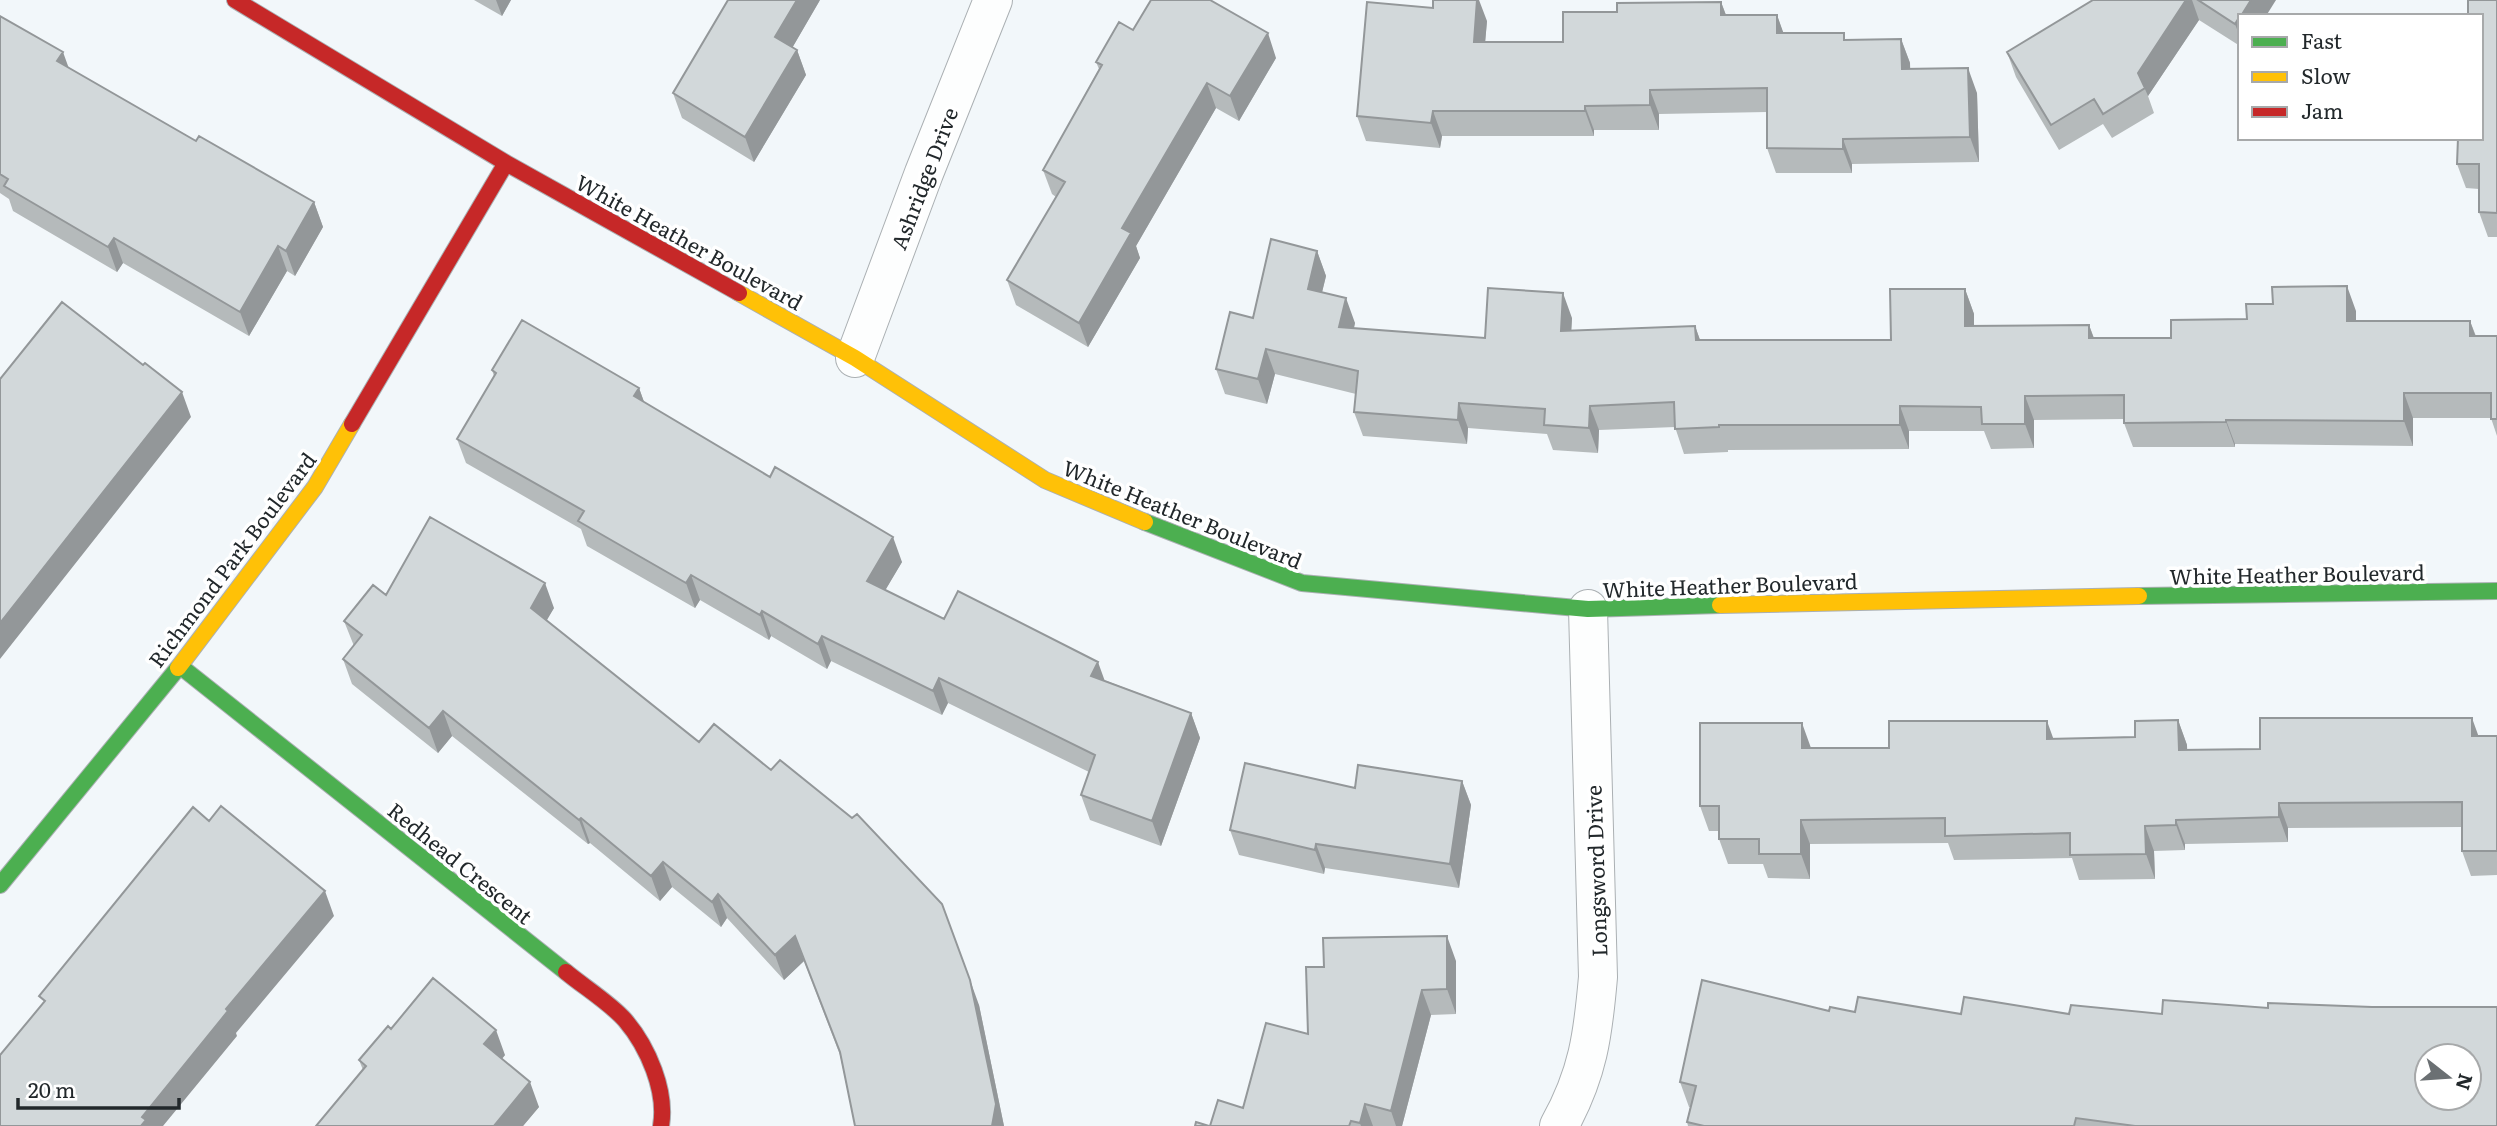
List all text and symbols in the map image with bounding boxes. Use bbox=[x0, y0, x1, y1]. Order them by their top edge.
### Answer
legend bbox=[2238, 14, 2483, 140]
text: Fast bbox=[2301, 24, 2342, 55]
text: Slow bbox=[2301, 59, 2351, 90]
text: Jam bbox=[2301, 94, 2343, 125]
street label: Ashridge Drive bbox=[882, 102, 964, 254]
street label: White Heather Boulevard bbox=[571, 166, 809, 317]
street label: Richmond Park Boulevard bbox=[140, 445, 322, 673]
street label: White Heather Boulevard bbox=[1059, 451, 1307, 575]
street label: White Heather Boulevard bbox=[2169, 555, 2425, 591]
street label: White Heather Boulevard bbox=[1602, 564, 1858, 604]
street label: Longsword Drive bbox=[1577, 784, 1613, 957]
street label: Redhead Crescent bbox=[382, 794, 541, 931]
north arrow bbox=[2413, 1042, 2483, 1112]
scale bar bbox=[18, 1066, 178, 1110]
text: N bbox=[2449, 1071, 2481, 1094]
text: 20 m bbox=[28, 1073, 75, 1104]

